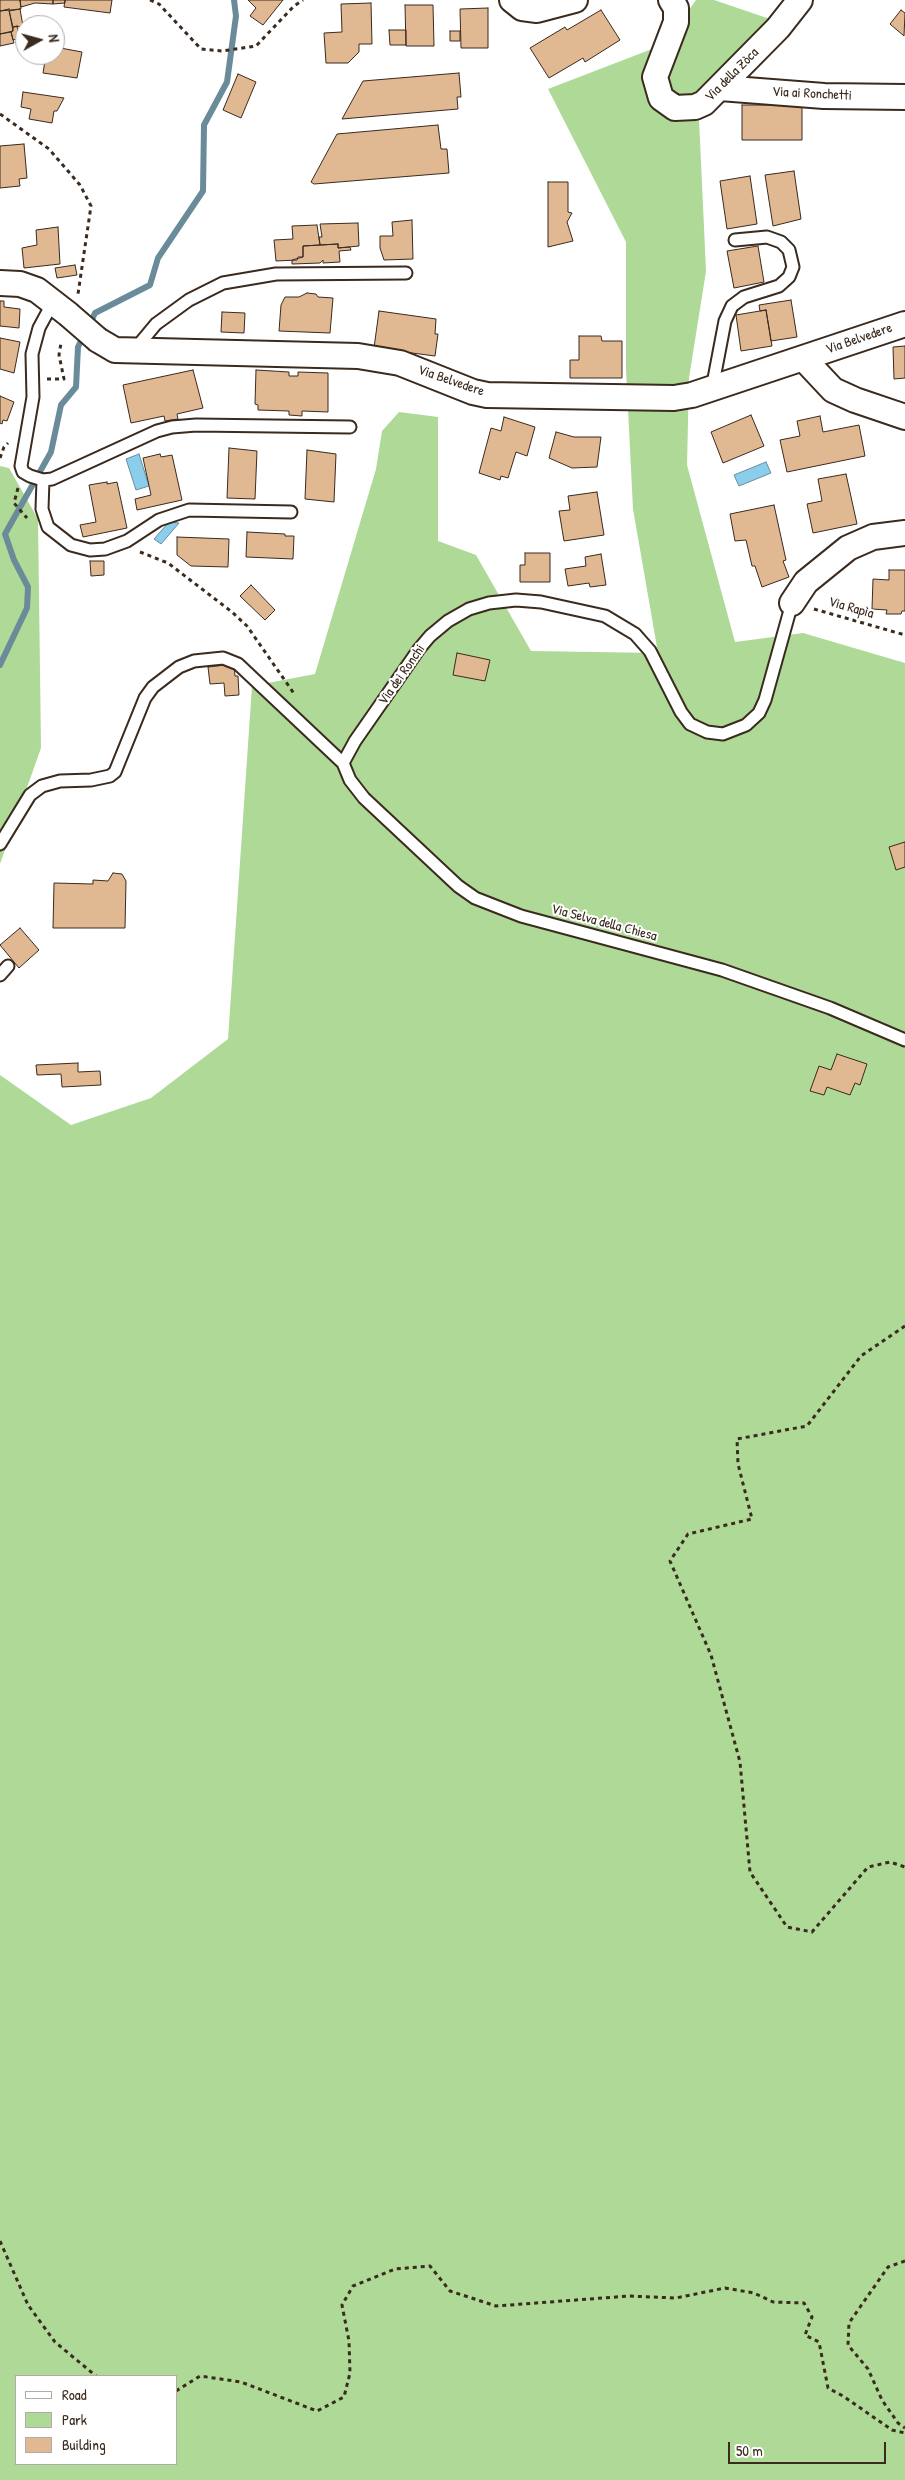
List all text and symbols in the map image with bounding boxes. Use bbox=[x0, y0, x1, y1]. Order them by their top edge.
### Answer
north arrow bbox=[15, 15, 65, 65]
text: N bbox=[45, 33, 64, 43]
street label: Via della Zòca bbox=[702, 45, 762, 105]
street label: Via ai Ronchetti bbox=[772, 84, 852, 104]
street label: Via Belvedere bbox=[824, 320, 894, 358]
street label: Via Belvedere bbox=[416, 362, 486, 400]
street label: Via Rapìa bbox=[826, 594, 876, 622]
street label: Via dei Ronchi bbox=[375, 642, 429, 708]
street label: Via Selva della Chiesa bbox=[549, 901, 659, 945]
legend bbox=[15, 2375, 178, 2465]
text: Road bbox=[62, 2384, 87, 2405]
text: Park bbox=[62, 2409, 87, 2430]
scale bar bbox=[730, 2432, 888, 2464]
text: Building bbox=[62, 2434, 106, 2455]
text: 50 m bbox=[736, 2440, 763, 2461]

